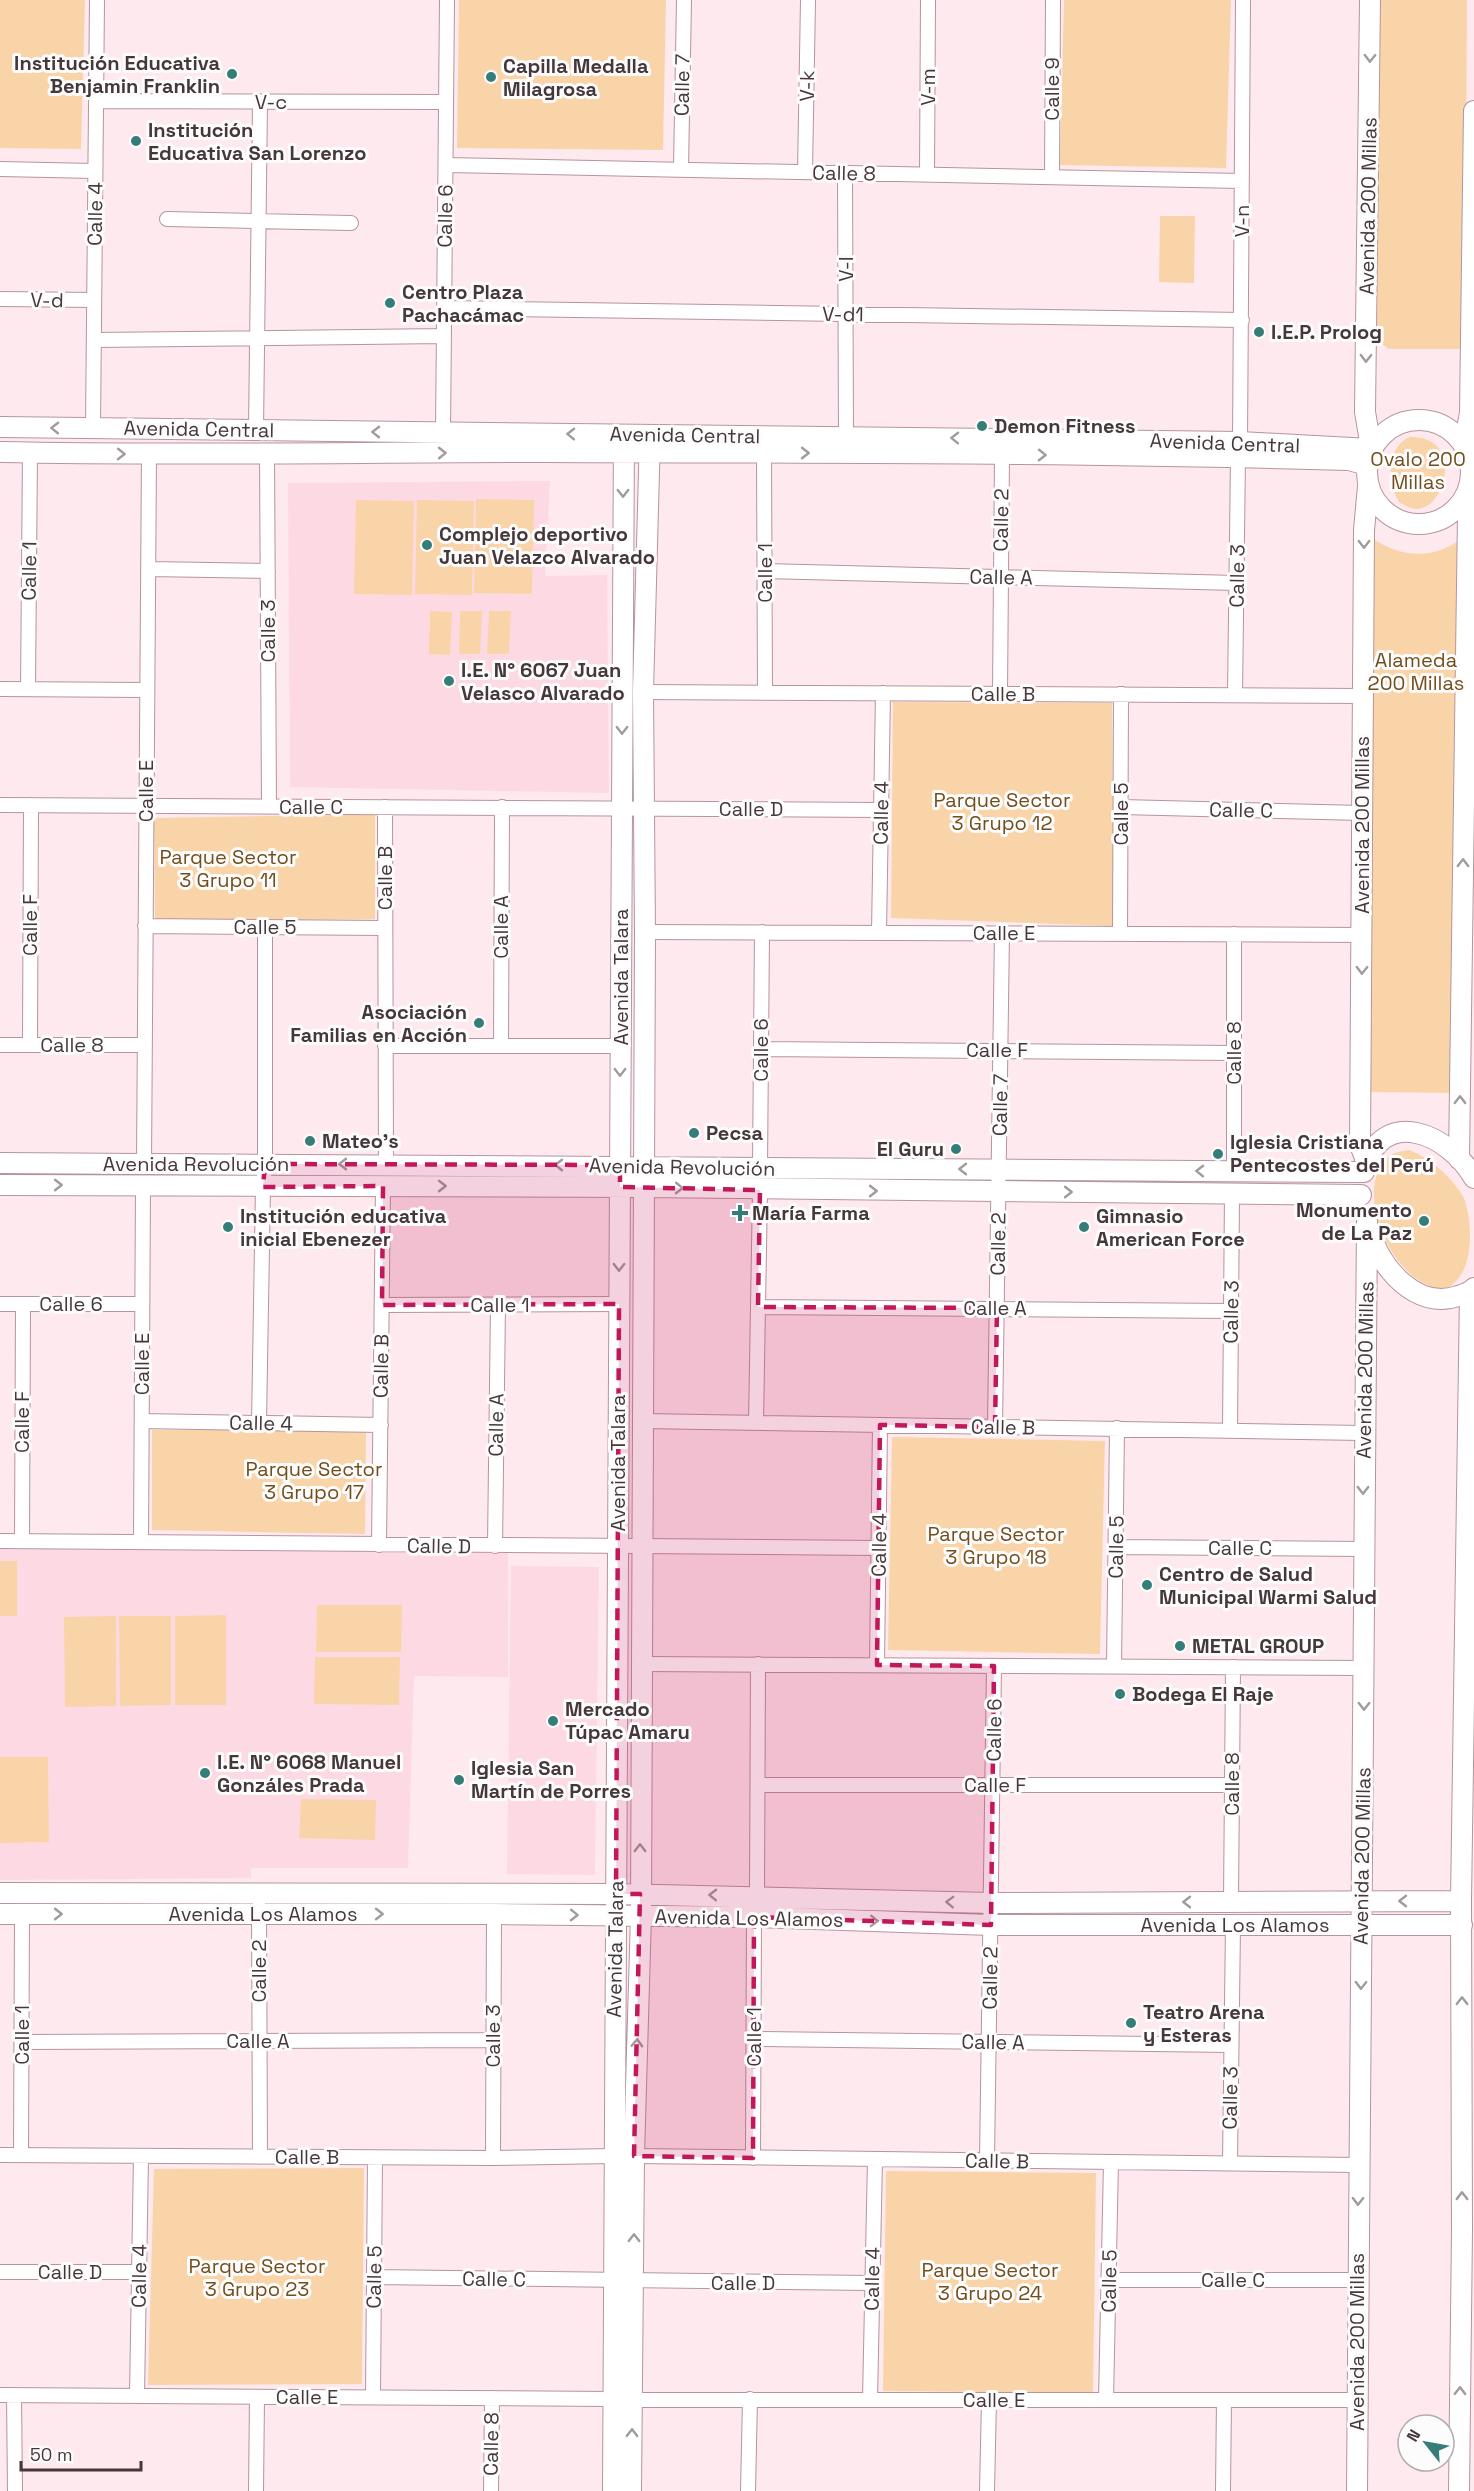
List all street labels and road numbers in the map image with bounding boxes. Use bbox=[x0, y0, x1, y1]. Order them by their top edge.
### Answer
street label: Calle 7 bbox=[668, 54, 696, 116]
street label: Calle 9 bbox=[1039, 57, 1065, 121]
street label: V-m bbox=[915, 68, 941, 106]
street label: V-k bbox=[794, 70, 820, 102]
street label: V-c bbox=[255, 89, 287, 115]
street label: Avenida 200 Millas bbox=[1353, 117, 1383, 295]
street label: Calle 8 bbox=[812, 159, 876, 187]
street label: Calle 4 bbox=[81, 182, 109, 246]
street label: Calle 6 bbox=[431, 184, 459, 248]
street label: V-n bbox=[1229, 205, 1255, 237]
street label: V-I bbox=[833, 256, 859, 282]
street label: V-d bbox=[30, 287, 64, 313]
street label: V-d1 bbox=[822, 301, 864, 327]
street label: Avenida Central bbox=[123, 415, 275, 443]
street label: Avenida Central bbox=[609, 421, 761, 449]
street label: Avenida Central bbox=[1149, 427, 1301, 459]
street label: Calle 2 bbox=[987, 488, 1015, 552]
street label: Calle 1 bbox=[15, 541, 43, 601]
street label: Calle 1 bbox=[752, 543, 778, 603]
street label: Calle 3 bbox=[1223, 544, 1251, 608]
street label: Calle A bbox=[969, 563, 1033, 591]
street label: Calle 3 bbox=[255, 599, 281, 663]
street label: Calle B bbox=[971, 681, 1035, 707]
street label: Avenida 200 Millas bbox=[1349, 736, 1375, 914]
street label: Calle E bbox=[133, 760, 159, 822]
street label: Calle 4 bbox=[867, 781, 895, 845]
street label: Calle 5 bbox=[1108, 782, 1134, 846]
street label: Calle C bbox=[279, 794, 343, 820]
street label: Calle D bbox=[719, 796, 783, 822]
street label: Calle C bbox=[1209, 796, 1273, 824]
street label: Calle B bbox=[372, 846, 398, 910]
street label: Calle F bbox=[17, 894, 43, 956]
street label: Calle A bbox=[488, 895, 514, 959]
street label: Avenida Talara bbox=[608, 908, 634, 1046]
street label: Calle 5 bbox=[233, 914, 297, 940]
street label: Calle E bbox=[973, 920, 1035, 946]
street label: Calle 6 bbox=[748, 1018, 774, 1082]
street label: Calle 8 bbox=[1221, 1021, 1247, 1085]
street label: Calle 8 bbox=[40, 1032, 104, 1058]
street label: Calle F bbox=[966, 1037, 1028, 1063]
street label: Calle 7 bbox=[986, 1074, 1014, 1136]
street label: Avenida Revolución bbox=[103, 1151, 289, 1177]
street label: Avenida Revolución bbox=[589, 1152, 775, 1182]
street label: Calle 2 bbox=[984, 1212, 1012, 1276]
street label: Calle 3 bbox=[1217, 1280, 1245, 1344]
street label: Avenida 200 Millas bbox=[1350, 1281, 1380, 1459]
street label: Calle 6 bbox=[39, 1291, 103, 1317]
street label: Calle 1 bbox=[470, 1292, 530, 1318]
street label: Calle A bbox=[963, 1295, 1027, 1321]
street label: Calle E bbox=[129, 1333, 155, 1395]
street label: Calle B bbox=[367, 1334, 395, 1398]
street label: Calle F bbox=[9, 1391, 35, 1453]
street label: Calle A bbox=[482, 1393, 510, 1457]
street label: Avenida Talara bbox=[605, 1394, 631, 1532]
street label: Calle 4 bbox=[229, 1409, 293, 1437]
street label: Calle B bbox=[971, 1413, 1035, 1441]
street label: Calle 4 bbox=[865, 1513, 893, 1577]
street label: Calle 5 bbox=[1102, 1515, 1130, 1579]
street label: Calle D bbox=[407, 1532, 471, 1560]
street label: Calle C bbox=[1208, 1535, 1272, 1561]
street label: Calle 6 bbox=[980, 1698, 1008, 1762]
street label: Calle 8 bbox=[1219, 1752, 1245, 1816]
street label: Avenida 200 Millas bbox=[1347, 1767, 1377, 1945]
street label: Calle F bbox=[964, 1772, 1026, 1798]
street label: Avenida Talara bbox=[601, 1880, 629, 2018]
street label: Avenida Los Alamos bbox=[169, 1901, 357, 1927]
street label: Avenida Los Alamos bbox=[654, 1903, 844, 1933]
street label: Avenida Los Alamos bbox=[1141, 1912, 1329, 1938]
street label: Calle 2 bbox=[246, 1939, 272, 2003]
street label: Calle 2 bbox=[976, 1946, 1004, 2010]
street label: Calle 3 bbox=[480, 2004, 506, 2068]
street label: Calle 1 bbox=[9, 2005, 35, 2065]
street label: Calle 1 bbox=[741, 2007, 767, 2067]
street label: Calle A bbox=[226, 2028, 290, 2054]
street label: Calle A bbox=[961, 2028, 1025, 2056]
street label: Calle 3 bbox=[1216, 2066, 1244, 2130]
street label: Calle B bbox=[275, 2144, 339, 2170]
street label: Calle B bbox=[965, 2147, 1029, 2175]
street label: Calle 4 bbox=[125, 2244, 153, 2308]
street label: Calle 5 bbox=[360, 2245, 388, 2309]
street label: Calle 4 bbox=[858, 2247, 886, 2311]
street label: Calle 5 bbox=[1095, 2249, 1123, 2313]
street label: Avenida 200 Millas bbox=[1344, 2253, 1370, 2431]
street label: Calle D bbox=[38, 2259, 102, 2285]
street label: Calle C bbox=[462, 2265, 526, 2293]
street label: Calle C bbox=[1201, 2267, 1265, 2293]
street label: Calle D bbox=[711, 2270, 775, 2296]
street label: Calle E bbox=[276, 2384, 338, 2410]
street label: Calle E bbox=[963, 2387, 1025, 2413]
street label: Calle 8 bbox=[477, 2412, 505, 2476]

